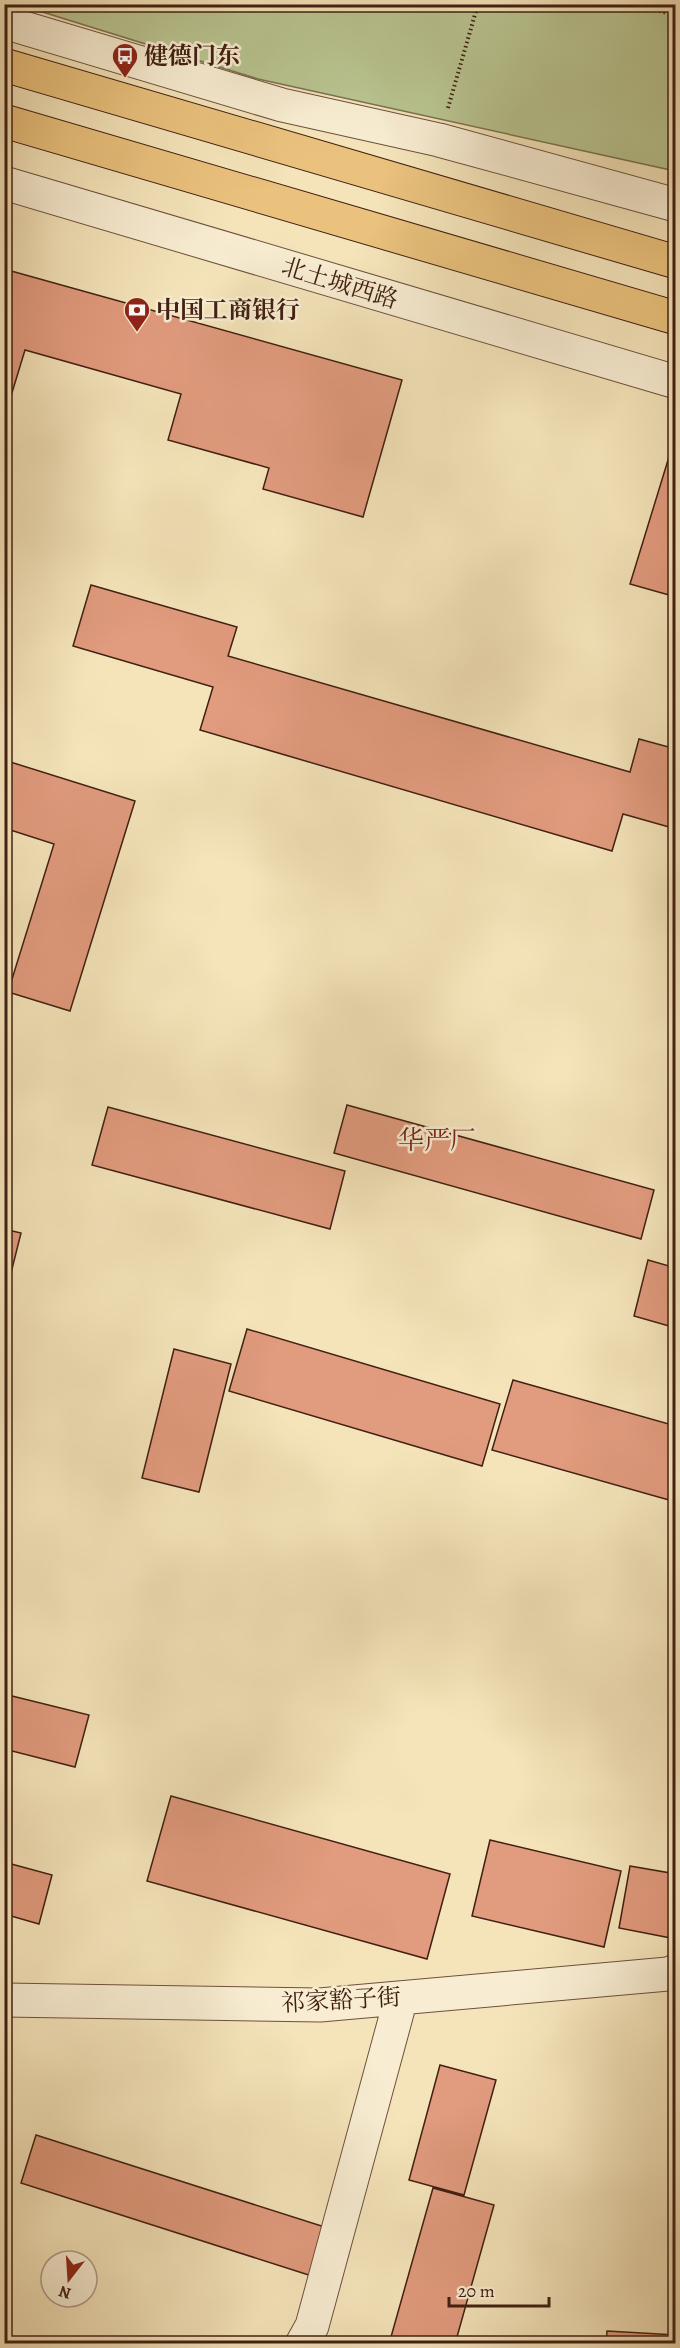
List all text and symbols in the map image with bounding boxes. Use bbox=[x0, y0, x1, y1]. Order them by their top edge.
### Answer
place label: 健德门东 bbox=[144, 40, 240, 72]
bus stop icon: 健德门东 bbox=[110, 41, 140, 79]
street label: 北土城西路 bbox=[278, 250, 402, 316]
place label: 中国工商银行 bbox=[156, 294, 300, 326]
bank icon: 中国工商银行 bbox=[122, 295, 152, 333]
district label: 华严厂 bbox=[398, 1123, 476, 1158]
street label: 祁家豁子街 bbox=[280, 1981, 402, 2019]
north arrow bbox=[39, 2249, 99, 2309]
scale bar bbox=[449, 2270, 550, 2308]
text: 20 m bbox=[458, 2279, 495, 2303]
text: N bbox=[56, 2280, 74, 2305]

